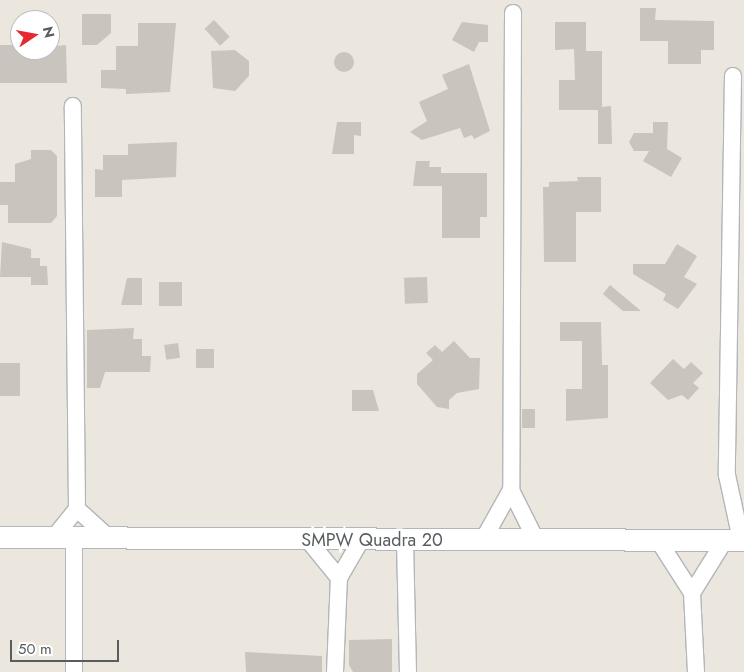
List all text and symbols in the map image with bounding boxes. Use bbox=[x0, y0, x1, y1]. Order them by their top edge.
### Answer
north arrow bbox=[10, 10, 60, 60]
text: N bbox=[38, 25, 60, 40]
street label: SMPW Quadra 20 bbox=[301, 529, 443, 551]
scale bar bbox=[12, 630, 121, 662]
text: 50 m bbox=[18, 638, 52, 660]

